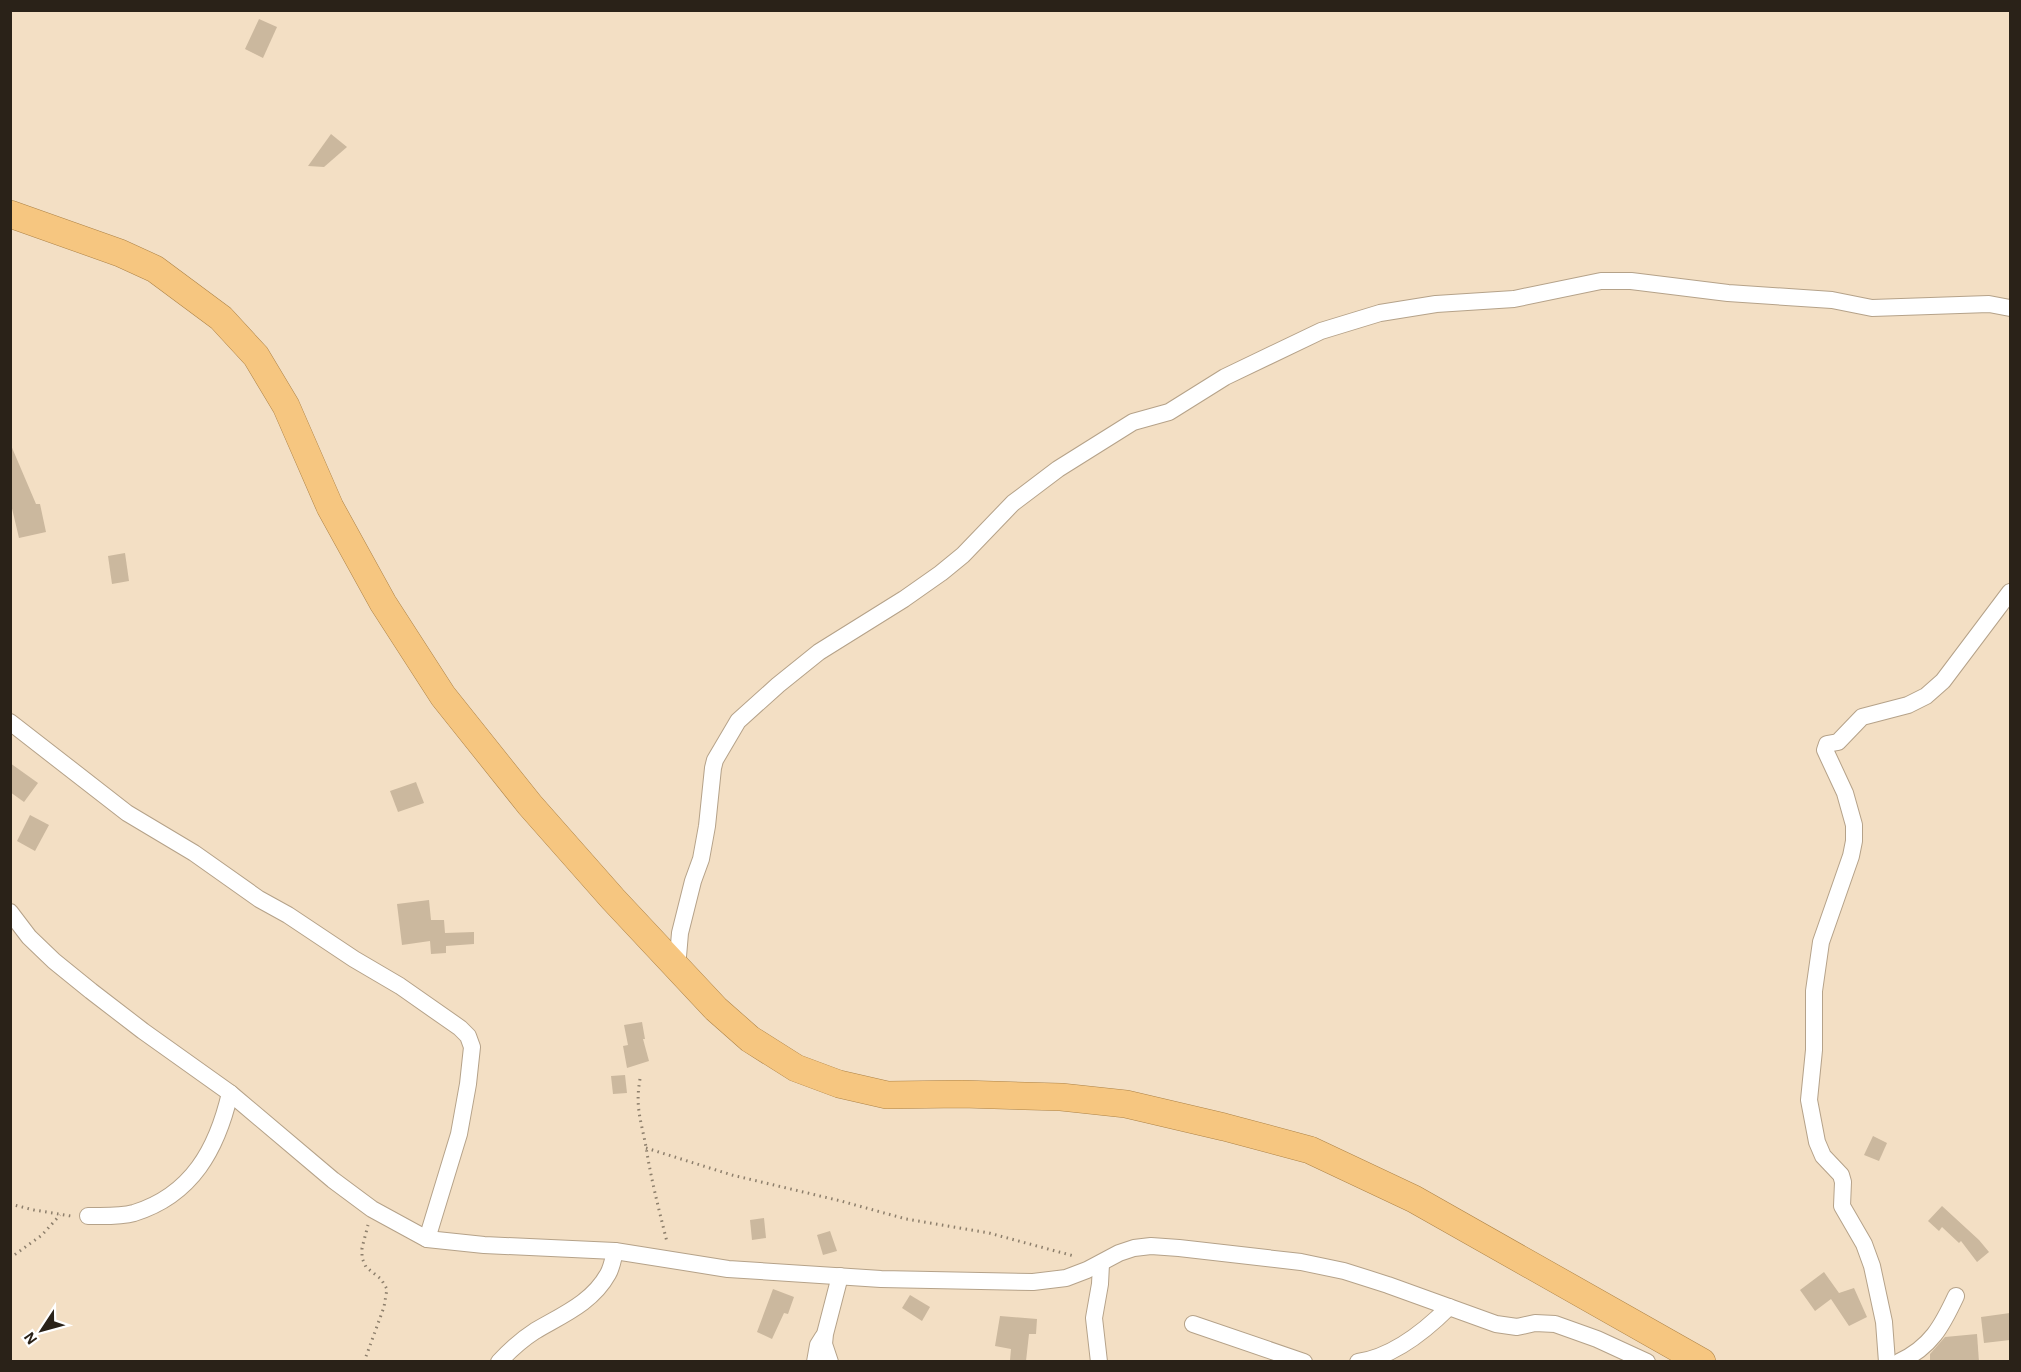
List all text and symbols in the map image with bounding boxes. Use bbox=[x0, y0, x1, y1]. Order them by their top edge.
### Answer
north arrow bbox=[12, 1300, 72, 1360]
text: N bbox=[21, 1329, 40, 1347]

